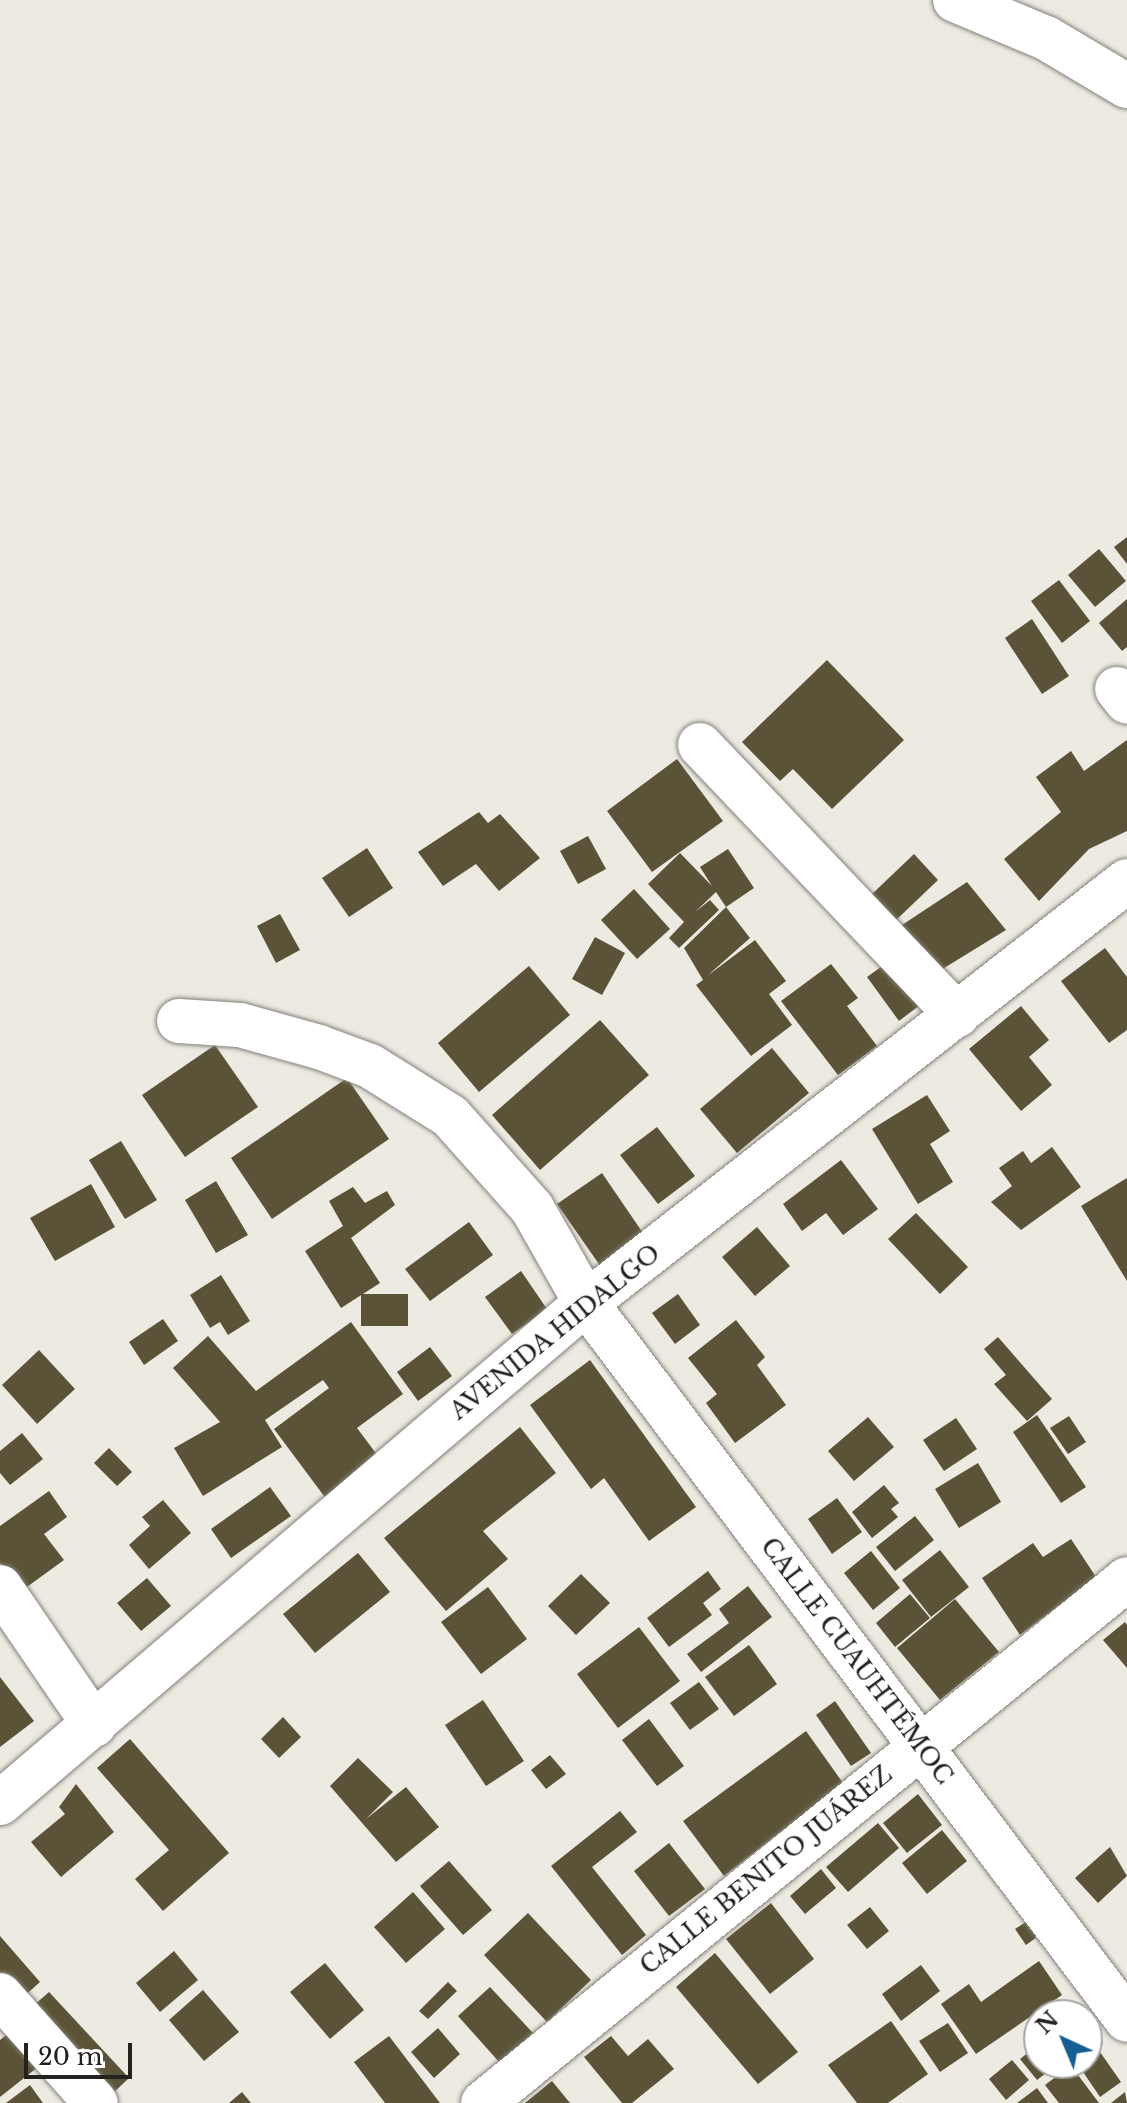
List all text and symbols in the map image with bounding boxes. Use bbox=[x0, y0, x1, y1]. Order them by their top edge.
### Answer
street label: AVENIDA HIDALGO bbox=[444, 1238, 666, 1426]
street label: CALLE CUAUHTÉMOC bbox=[755, 1532, 959, 1790]
street label: CALLE BENITO JUÁREZ bbox=[634, 1760, 898, 1980]
north arrow bbox=[1023, 1999, 1103, 2079]
text: N bbox=[1031, 2006, 1064, 2040]
scale bar bbox=[28, 2027, 136, 2077]
text: 20 m bbox=[38, 2042, 103, 2071]

